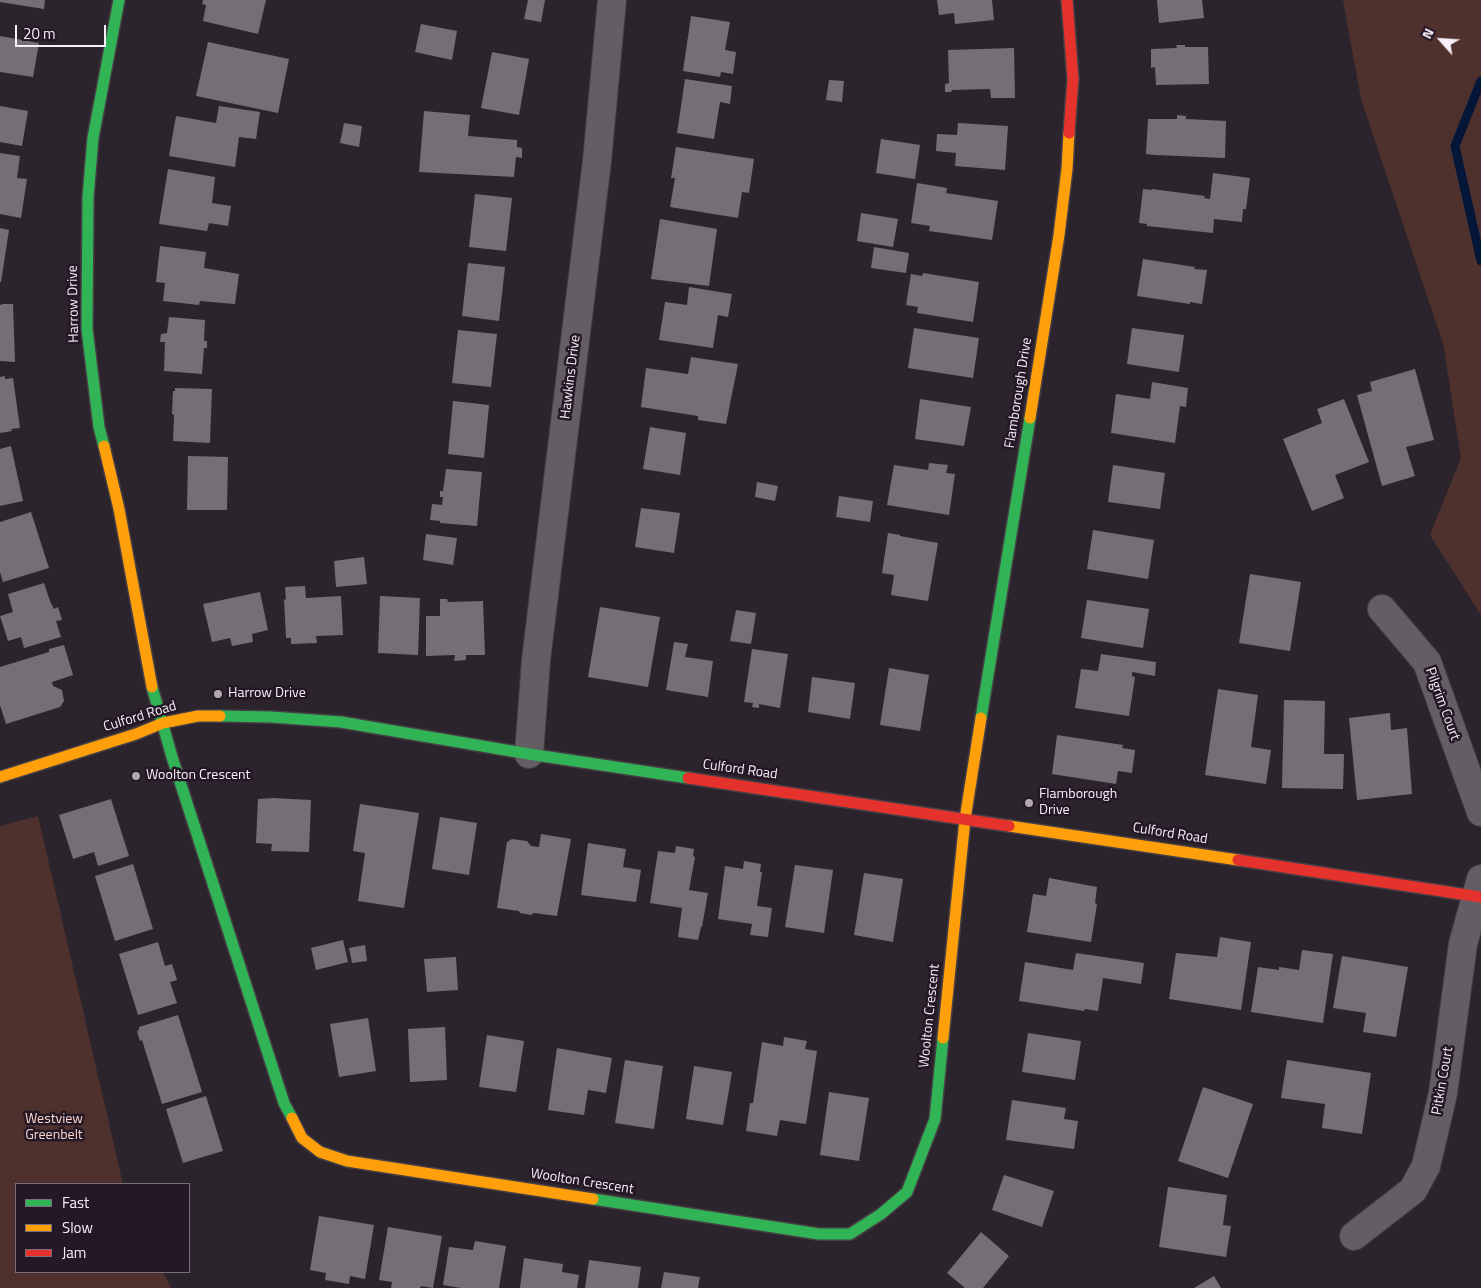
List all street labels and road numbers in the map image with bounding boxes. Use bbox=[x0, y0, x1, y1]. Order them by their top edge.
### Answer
street label: Harrow Drive bbox=[65, 265, 83, 343]
street label: Hawkins Drive bbox=[558, 334, 584, 420]
street label: Flamborough Drive bbox=[1002, 336, 1036, 450]
street label: Pilgrim Court bbox=[1421, 665, 1463, 743]
street label: Culford Road bbox=[101, 698, 179, 736]
street label: Culford Road bbox=[701, 756, 779, 784]
street label: Culford Road bbox=[1131, 820, 1209, 848]
street label: Woolton Crescent bbox=[916, 963, 944, 1069]
street label: Pitkin Court bbox=[1429, 1046, 1457, 1116]
street label: Woolton Crescent bbox=[529, 1166, 635, 1198]

